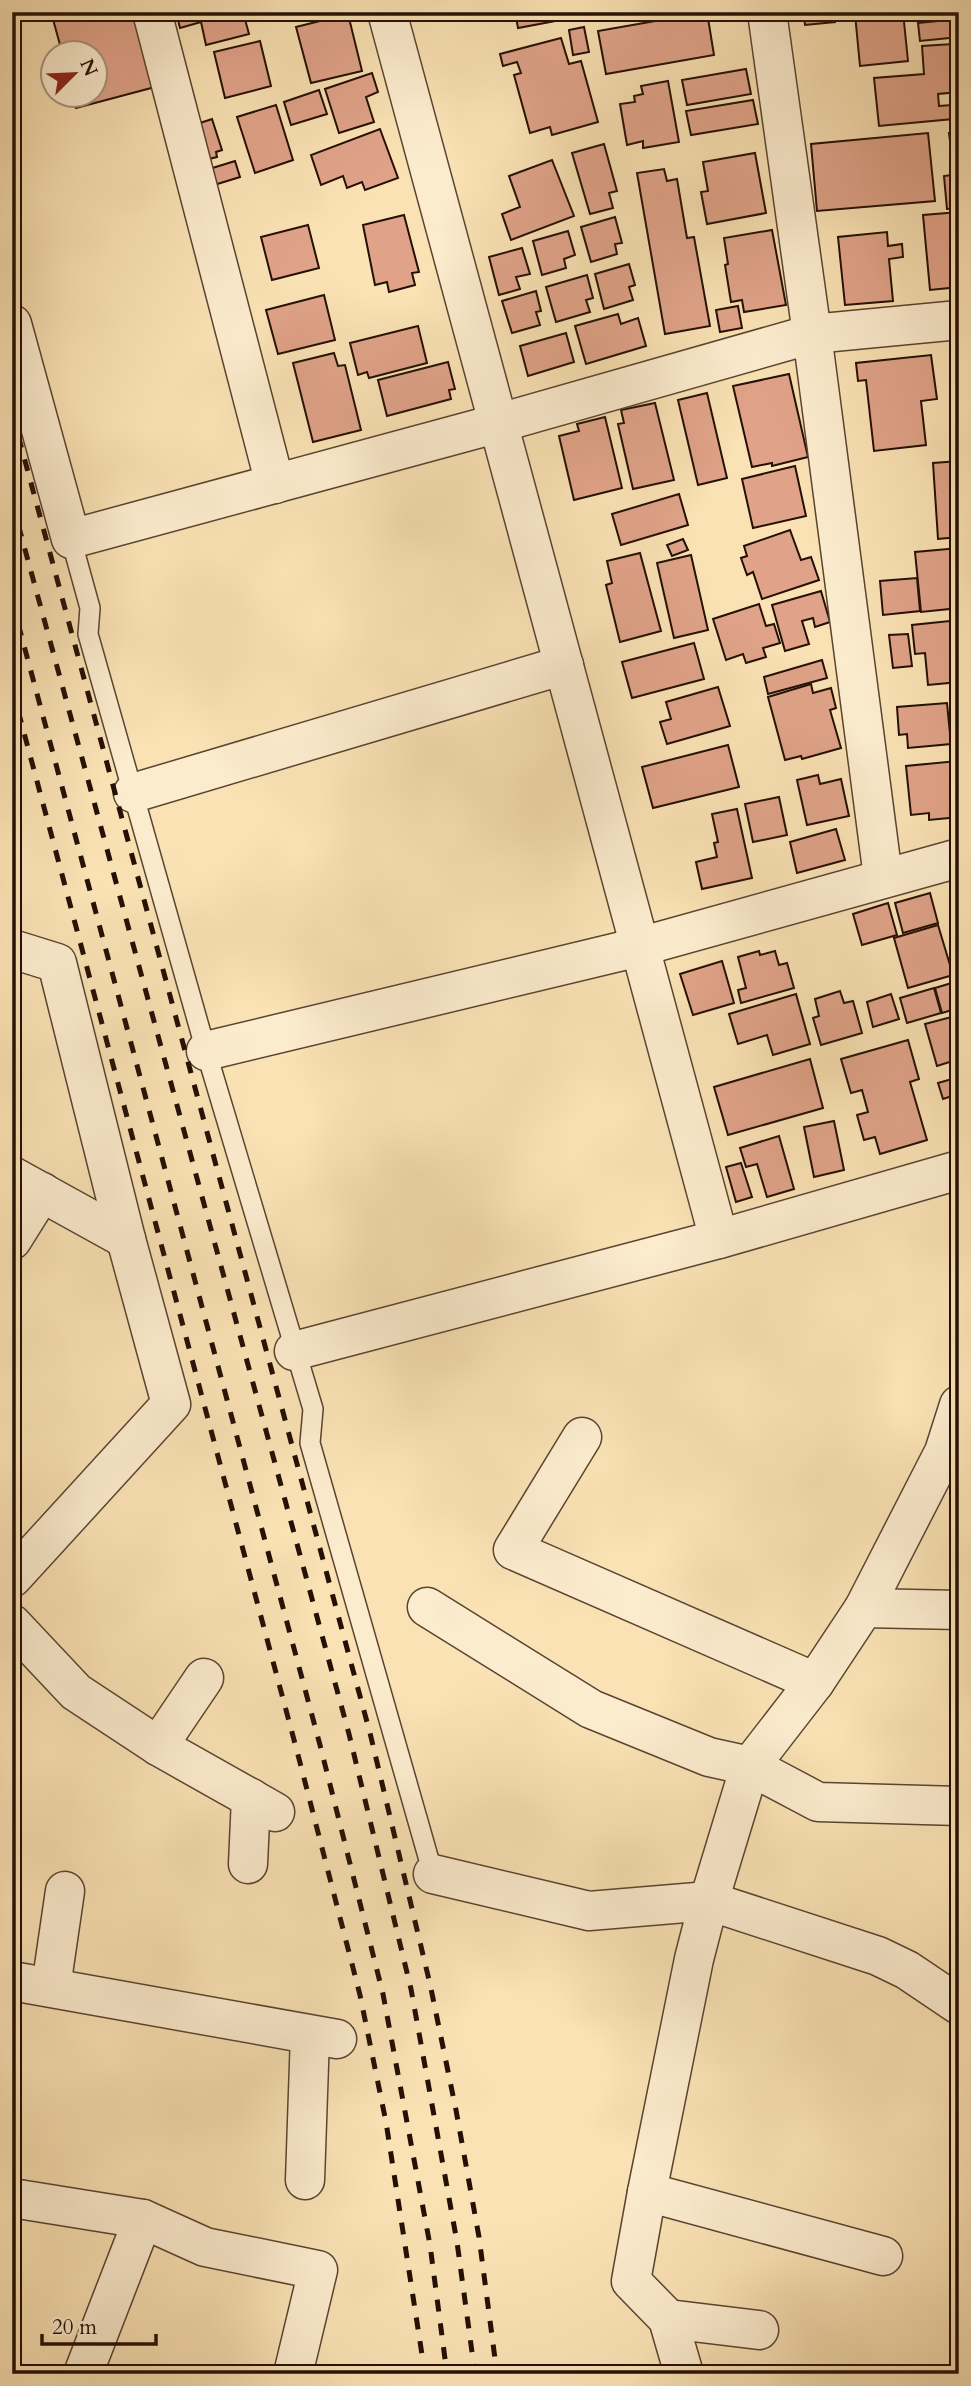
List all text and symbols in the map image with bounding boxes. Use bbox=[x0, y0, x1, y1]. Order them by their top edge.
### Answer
north arrow bbox=[38, 38, 108, 108]
text: N bbox=[73, 55, 104, 81]
scale bar bbox=[42, 2302, 156, 2346]
text: 20 m bbox=[52, 2313, 97, 2342]

